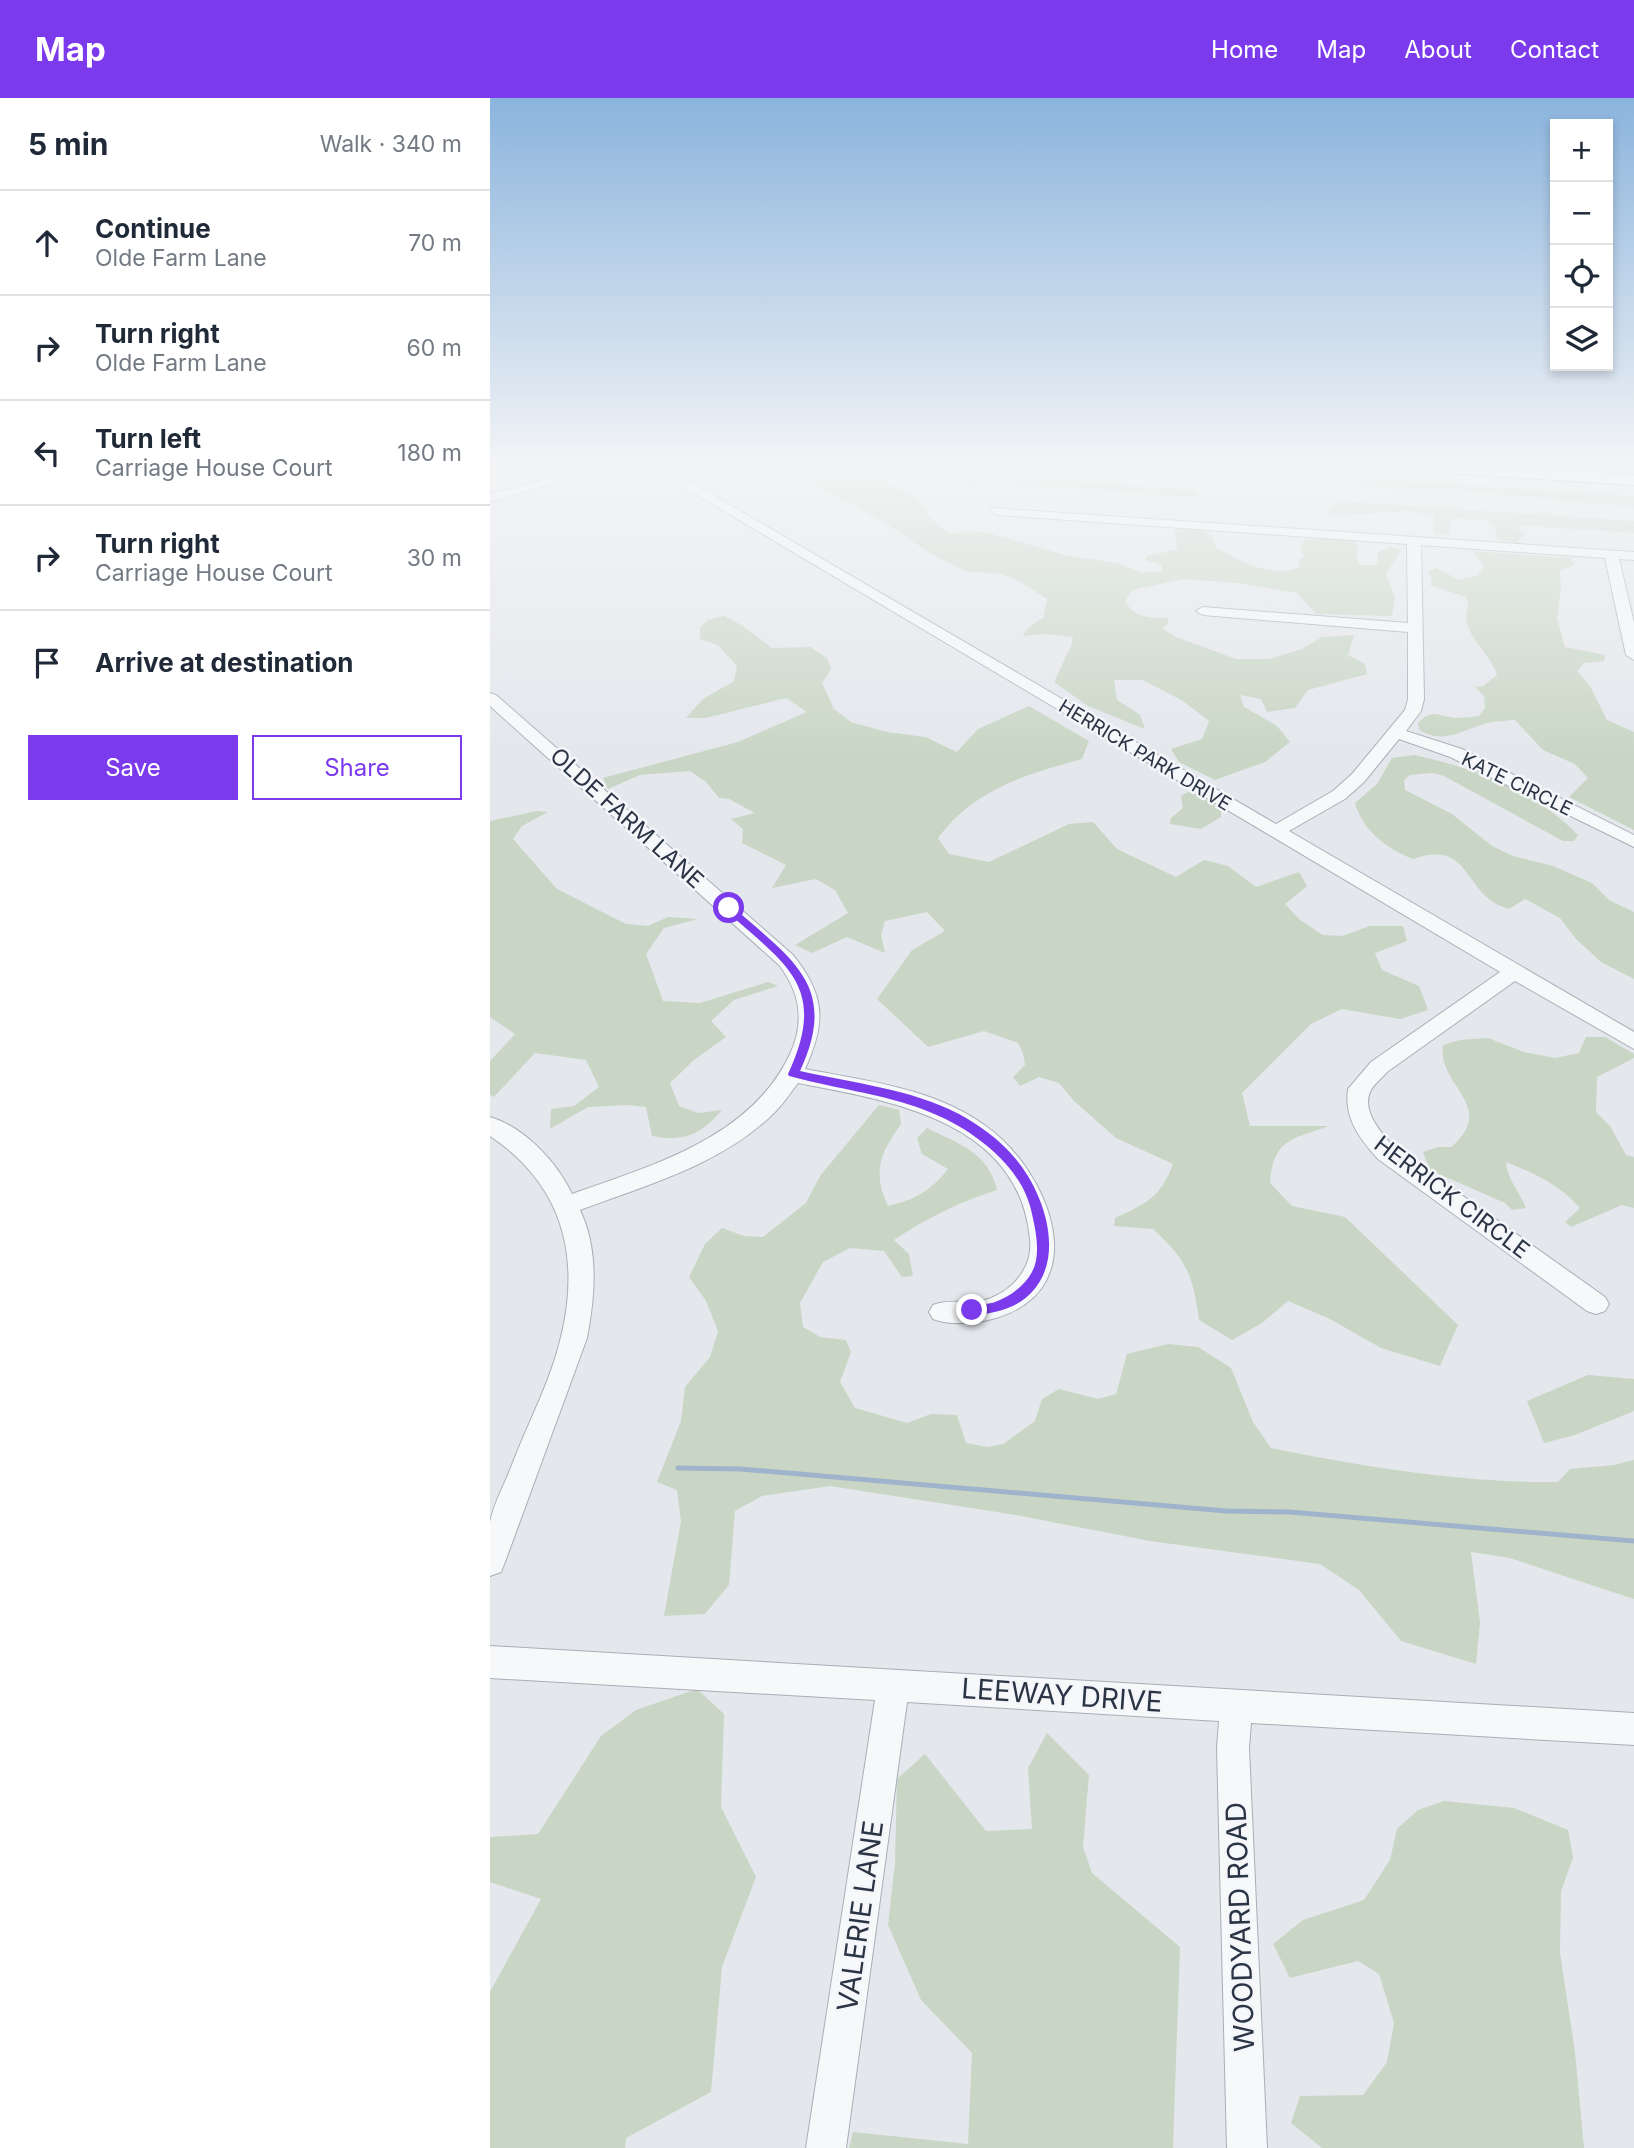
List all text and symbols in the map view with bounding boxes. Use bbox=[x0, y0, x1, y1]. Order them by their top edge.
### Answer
text: Map bbox=[35, 29, 106, 69]
text: Home bbox=[1211, 35, 1278, 64]
text: Map bbox=[1316, 35, 1366, 64]
text: About bbox=[1404, 35, 1472, 64]
text: Contact bbox=[1510, 35, 1599, 64]
map controls bbox=[1550, 119, 1613, 371]
button: + bbox=[1550, 119, 1613, 182]
text: 5 min bbox=[28, 126, 108, 162]
text: Walk · 340 m bbox=[320, 130, 462, 158]
button: − bbox=[1550, 182, 1613, 245]
text: Continue bbox=[95, 213, 211, 244]
icon: ahead bbox=[28, 224, 66, 262]
text: 70 m bbox=[408, 229, 462, 257]
text: Olde Farm Lane bbox=[95, 244, 267, 272]
button: locate bbox=[1550, 245, 1613, 308]
button: layers bbox=[1550, 308, 1613, 371]
text: Turn right bbox=[95, 318, 220, 349]
icon: right bbox=[28, 329, 66, 367]
text: 60 m bbox=[407, 334, 462, 362]
text: Olde Farm Lane bbox=[95, 349, 267, 377]
text: Turn left bbox=[95, 423, 201, 454]
icon: left bbox=[28, 434, 66, 472]
text: 180 m bbox=[397, 439, 462, 467]
text: Carriage House Court bbox=[95, 454, 332, 482]
text: Turn right bbox=[95, 528, 220, 559]
icon: right bbox=[28, 539, 66, 577]
text: 30 m bbox=[407, 544, 462, 572]
text: Carriage House Court bbox=[95, 559, 332, 587]
icon: arrive bbox=[28, 644, 66, 682]
text: Arrive at destination bbox=[95, 647, 354, 678]
street label: HERRICK PARK DRIVE bbox=[1055, 694, 1235, 816]
button: Save bbox=[28, 735, 238, 800]
button: Share bbox=[252, 735, 462, 800]
street label: OLDE FARM LANE bbox=[544, 742, 710, 894]
street label: KATE CIRCLE bbox=[1458, 747, 1576, 821]
route start bbox=[713, 892, 744, 923]
street label: HERRICK CIRCLE bbox=[1369, 1130, 1535, 1264]
route end bbox=[956, 1294, 987, 1325]
street label: LEEWAY DRIVE bbox=[960, 1671, 1164, 1719]
street label: WOODYARD ROAD bbox=[1219, 1801, 1261, 2053]
street label: VALERIE LANE bbox=[830, 1818, 890, 2014]

